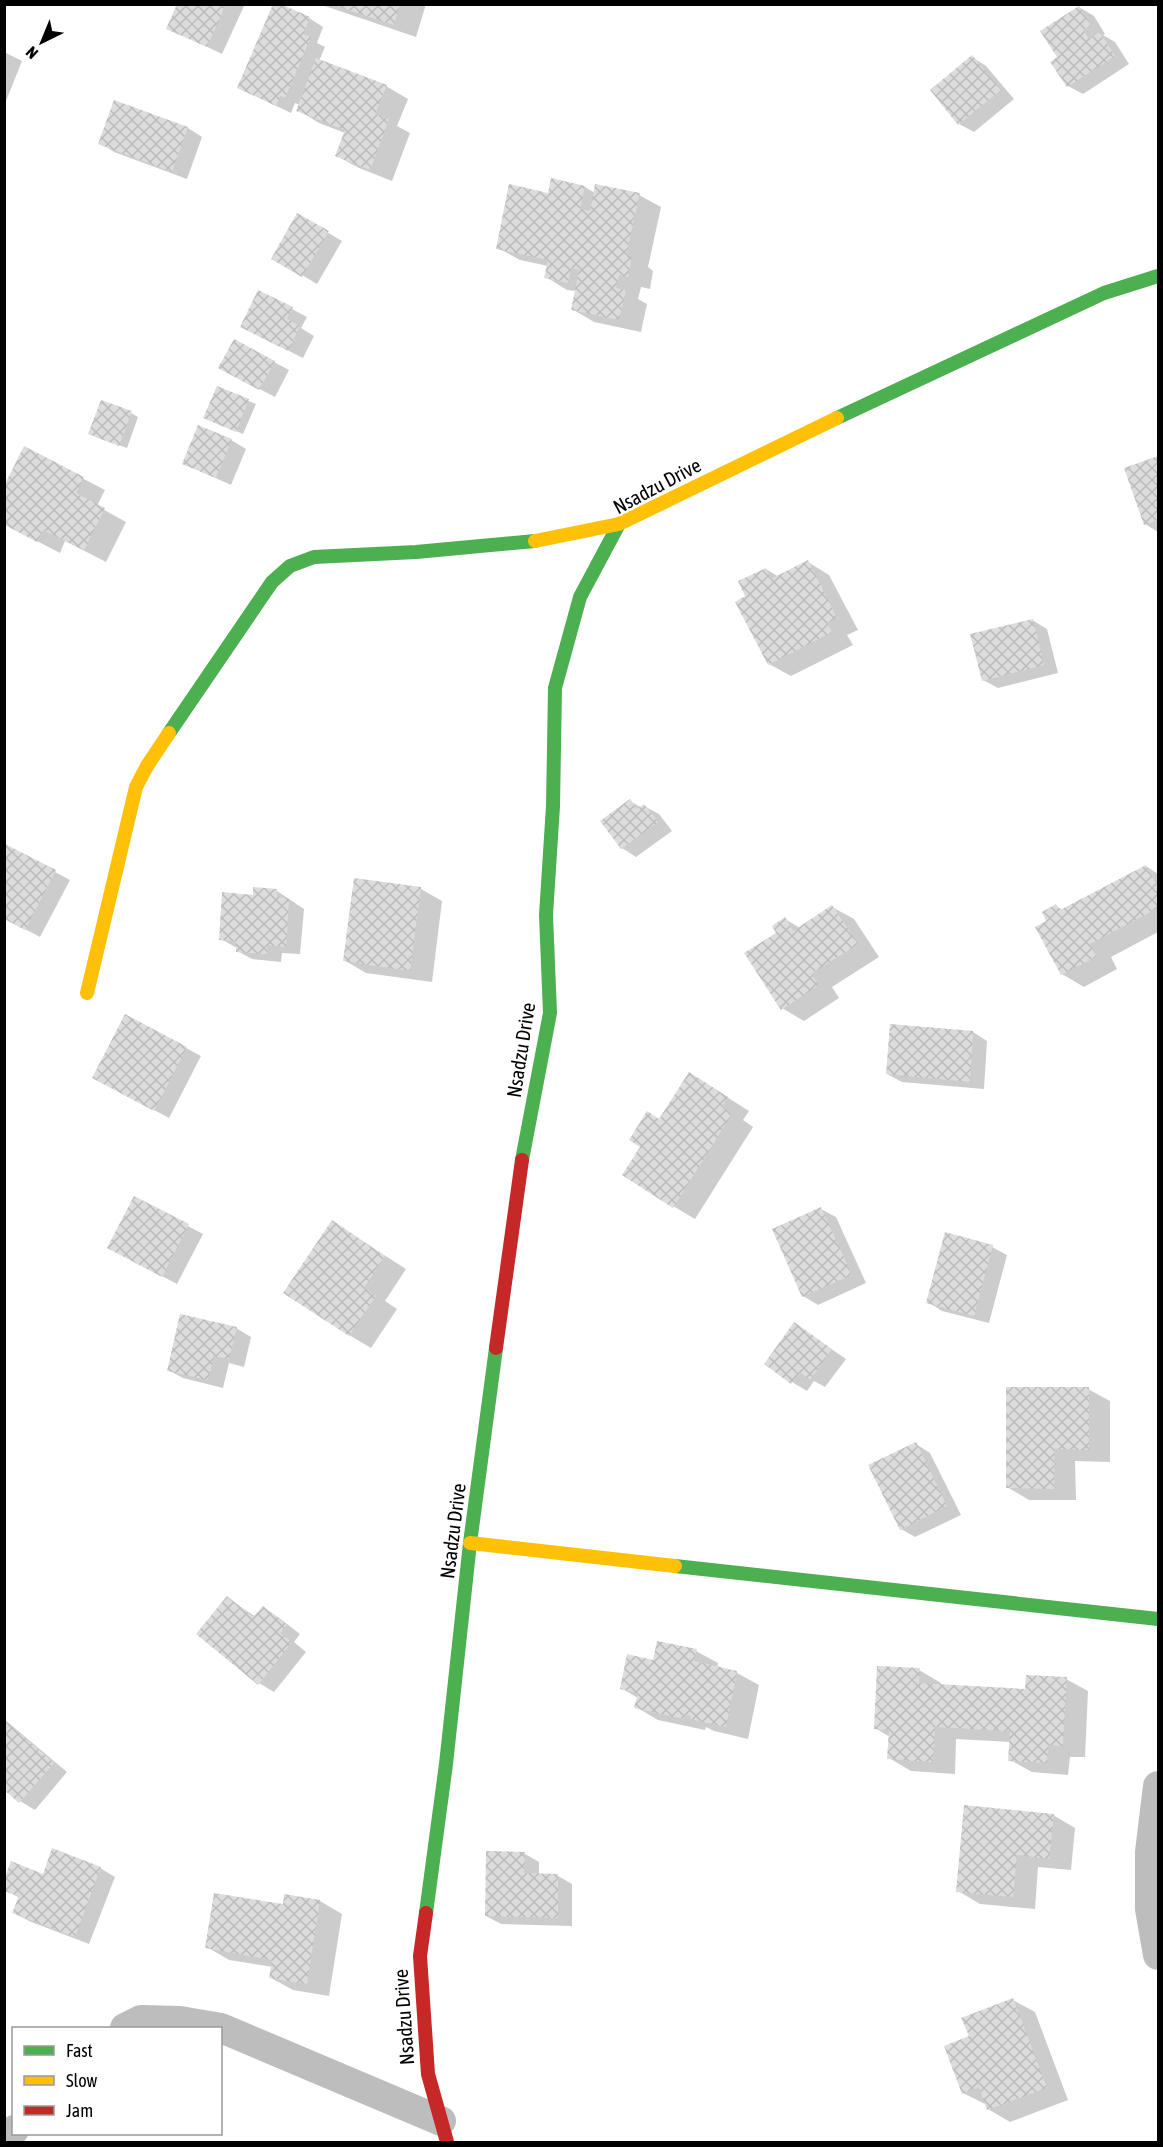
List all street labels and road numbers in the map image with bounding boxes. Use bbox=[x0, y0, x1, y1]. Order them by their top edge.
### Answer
street label: Nsadzu Drive bbox=[609, 453, 705, 518]
street label: Nsadzu Drive bbox=[502, 1001, 539, 1099]
street label: Nsadzu Drive bbox=[435, 1482, 470, 1580]
street label: Nsadzu Drive bbox=[389, 1968, 418, 2066]

